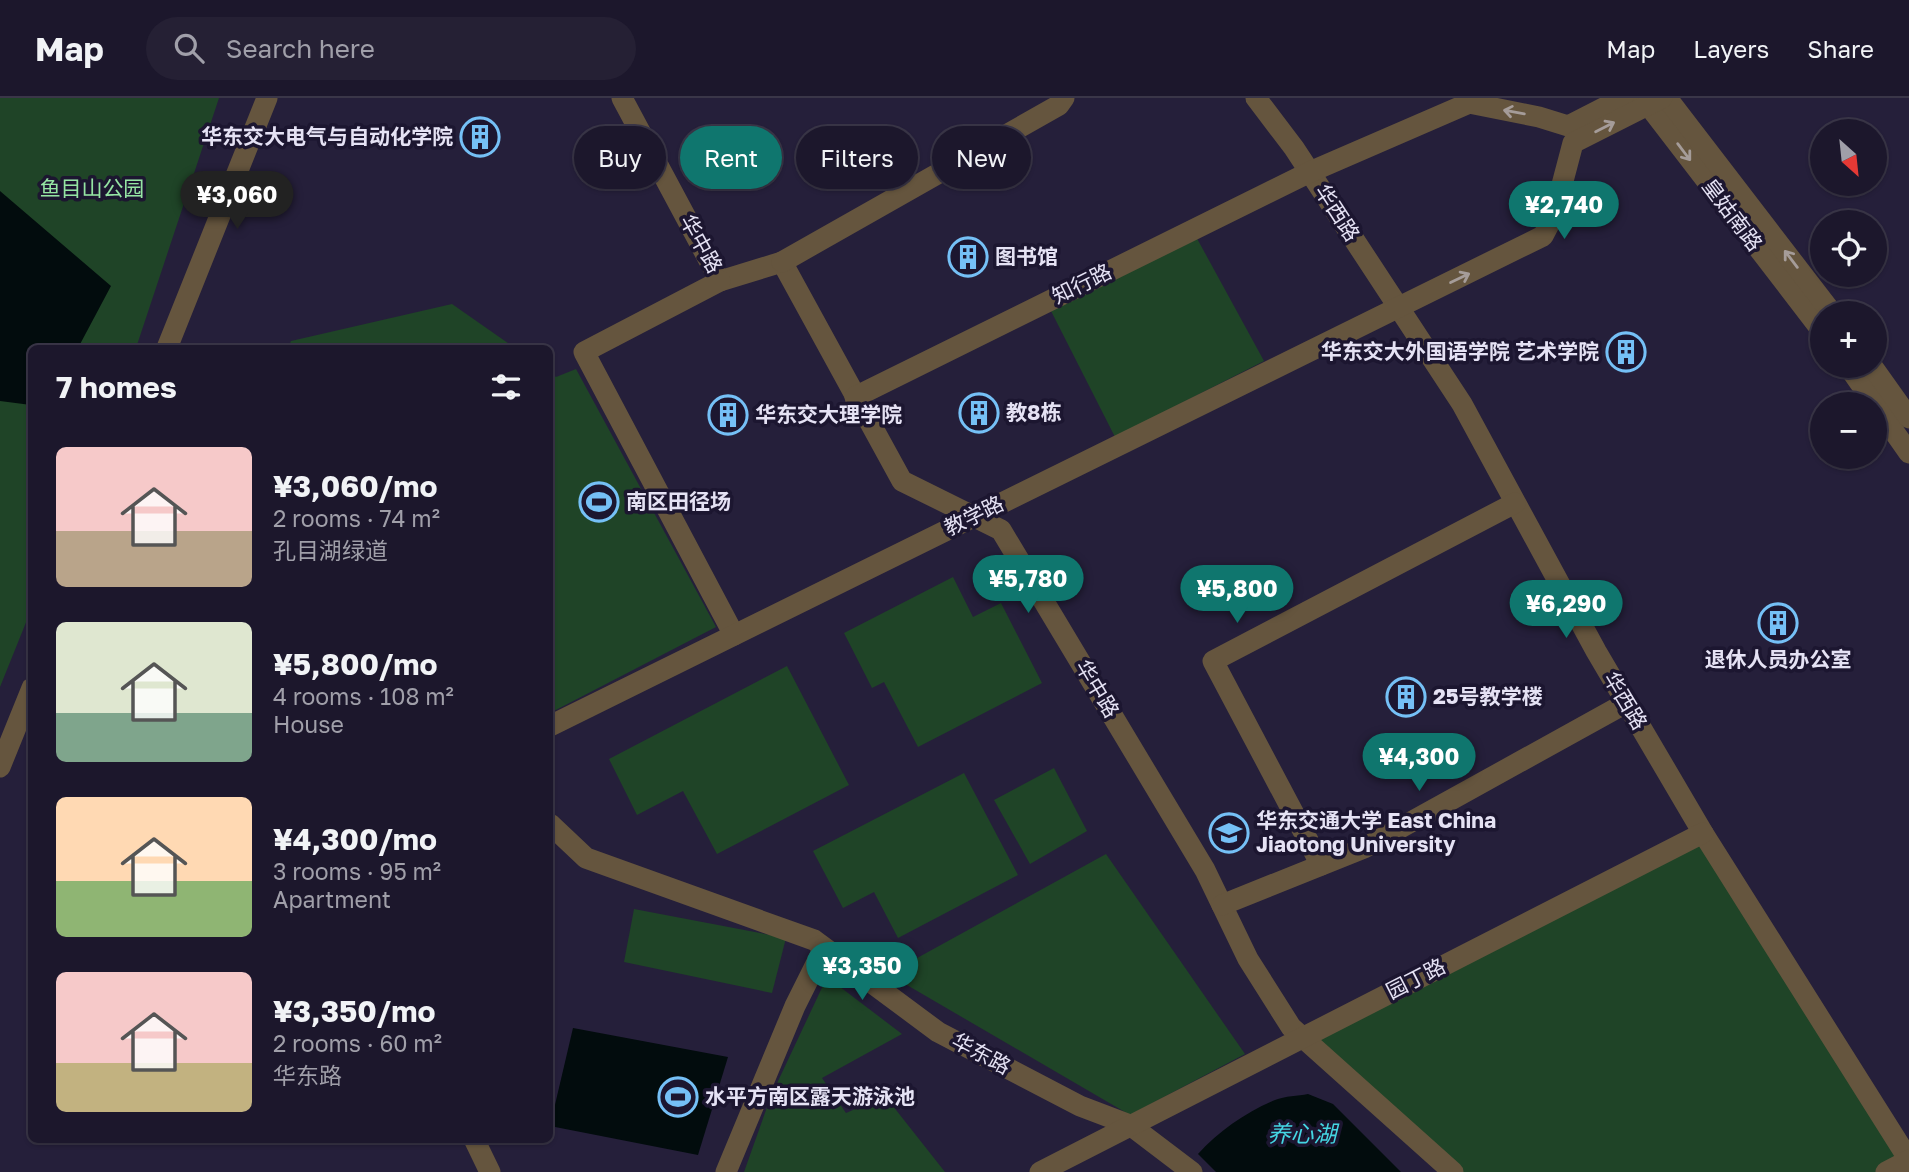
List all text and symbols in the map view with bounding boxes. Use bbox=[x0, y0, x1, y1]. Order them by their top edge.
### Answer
search box bbox=[146, 17, 636, 80]
text: Map bbox=[35, 29, 104, 68]
icon: search bbox=[170, 29, 208, 67]
text: Search here bbox=[226, 33, 375, 64]
text: Map bbox=[1606, 34, 1655, 63]
text: Layers bbox=[1693, 34, 1769, 63]
text: Share bbox=[1807, 34, 1874, 63]
one-way arrow bbox=[1503, 105, 1526, 119]
building icon: 华东交大电气与自动化学院 bbox=[459, 116, 501, 158]
one-way arrow bbox=[1594, 119, 1615, 133]
north arrow bbox=[1810, 119, 1886, 196]
map controls bbox=[1810, 119, 1887, 469]
place label: 华东交大电气与自动化学院 bbox=[201, 123, 453, 149]
chip: Buy bbox=[574, 126, 666, 189]
chip: Rent bbox=[680, 126, 782, 189]
chip: Filters bbox=[796, 126, 918, 189]
chip: New bbox=[932, 126, 1031, 189]
one-way arrow bbox=[1677, 142, 1692, 161]
pin: ¥3,060 bbox=[180, 172, 294, 231]
street label: 皇姑南路 bbox=[1697, 173, 1768, 256]
park label: 鱼目山公园 bbox=[40, 175, 145, 201]
street label: 华西路 bbox=[1310, 179, 1366, 246]
text: ¥3,060 bbox=[196, 180, 278, 208]
pin: ¥2,740 bbox=[1507, 181, 1621, 241]
text: ¥2,740 bbox=[1525, 190, 1603, 218]
street label: 华中路 bbox=[675, 210, 729, 277]
button: locate bbox=[1810, 210, 1887, 287]
building icon: 图书馆 bbox=[947, 236, 989, 278]
place label: 图书馆 bbox=[995, 243, 1058, 269]
one-way arrow bbox=[1783, 250, 1798, 269]
street label: 知行路 bbox=[1048, 258, 1116, 309]
one-way arrow bbox=[1449, 270, 1470, 284]
button: + bbox=[1810, 301, 1887, 378]
building icon: 华东交大外国语学院 艺术学院 bbox=[1605, 331, 1647, 373]
place label: 华东交大外国语学院 艺术学院 bbox=[1321, 338, 1599, 364]
icon: filters bbox=[487, 368, 525, 406]
text: 7 homes bbox=[56, 369, 177, 405]
building icon: 教8栋 bbox=[958, 392, 1000, 434]
button: − bbox=[1810, 392, 1887, 469]
building icon: 华东交大理学院 bbox=[707, 394, 749, 436]
place label: 教8栋 bbox=[1006, 399, 1061, 425]
place label: 华东交大理学院 bbox=[755, 401, 902, 427]
text: ¥3,060/mo bbox=[273, 468, 437, 504]
icon: home bbox=[112, 475, 196, 559]
sports icon: 南区田径场 bbox=[578, 481, 620, 523]
place label: 南区田径场 bbox=[626, 488, 731, 514]
street label: 教学路 bbox=[940, 490, 1008, 541]
text: 2 rooms · 74 m² bbox=[273, 504, 440, 532]
text: 孔目湖绿道 bbox=[273, 536, 388, 564]
pin: ¥5,780 bbox=[971, 556, 1085, 615]
text: ¥5,780 bbox=[989, 564, 1067, 592]
pin: ¥5,800 bbox=[1180, 566, 1294, 625]
text: ¥5,800 bbox=[1196, 574, 1278, 602]
pin: ¥6,290 bbox=[1509, 580, 1623, 640]
text: ¥6,290 bbox=[1526, 589, 1606, 617]
building icon: 退休人员办公室 bbox=[1757, 602, 1799, 644]
text: ¥5,800/mo bbox=[273, 646, 438, 682]
place label: 退休人员办公室 bbox=[1705, 646, 1852, 672]
icon: home bbox=[112, 650, 196, 734]
street label: 华中路 bbox=[1070, 655, 1125, 722]
street label: 华西路 bbox=[1598, 667, 1653, 734]
building icon: 25号教学楼 bbox=[1385, 676, 1427, 718]
text: 4 rooms · 108 m² bbox=[273, 682, 454, 710]
place label: 25号教学楼 bbox=[1433, 683, 1543, 709]
text: House bbox=[273, 710, 344, 738]
pin: ¥4,300 bbox=[1362, 734, 1476, 793]
text: ¥4,300 bbox=[1379, 742, 1459, 770]
place label: 华东交通大学 East China Jiaotong University bbox=[1256, 807, 1496, 857]
school or university icon: 华东交通大学 East China Jiaotong University bbox=[1208, 812, 1250, 854]
text: ¥4,300/mo bbox=[273, 821, 437, 857]
icon: home bbox=[112, 825, 196, 909]
text: 3 rooms · 95 m² bbox=[273, 857, 441, 885]
text: Apartment bbox=[273, 885, 391, 913]
pin: ¥3,350 bbox=[805, 942, 919, 1002]
text: ¥3,350 bbox=[822, 951, 902, 979]
street label: 园丁路 bbox=[1382, 952, 1450, 1004]
text: ¥3,350/mo bbox=[273, 993, 435, 1029]
icon: home bbox=[112, 1000, 196, 1084]
street label: 华东路 bbox=[948, 1027, 1015, 1079]
text: 2 rooms · 60 m² bbox=[273, 1029, 442, 1057]
text: 华东路 bbox=[273, 1061, 342, 1089]
sports icon: 水平方南区露天游泳池 bbox=[657, 1076, 699, 1118]
place label: 水平方南区露天游泳池 bbox=[705, 1083, 915, 1109]
water label: 养心湖 bbox=[1268, 1119, 1340, 1147]

